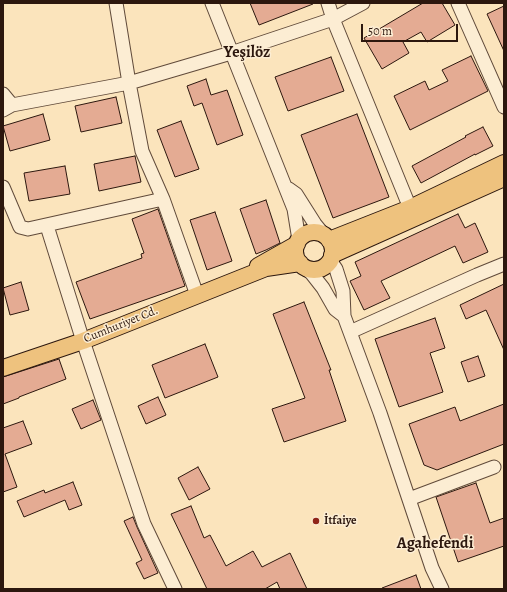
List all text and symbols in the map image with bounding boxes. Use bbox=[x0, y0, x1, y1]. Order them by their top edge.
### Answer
scale bar bbox=[363, 16, 460, 42]
text: 50 m bbox=[368, 23, 392, 39]
district label: Yeşilöz bbox=[224, 43, 270, 63]
street label: Cumhuriyet Cd. bbox=[82, 304, 160, 346]
place label: İtfaiye bbox=[324, 514, 357, 528]
marker: İtfaiye bbox=[311, 516, 321, 526]
district label: Agahefendi bbox=[397, 534, 473, 554]

